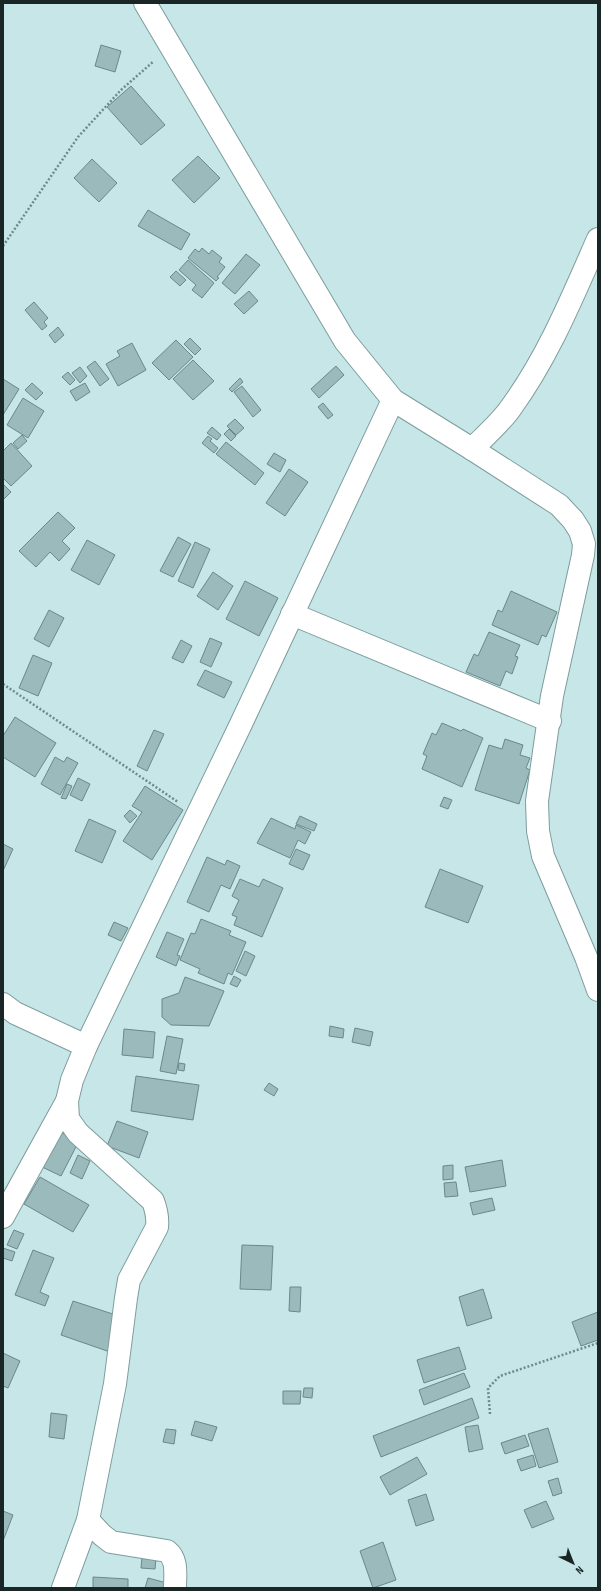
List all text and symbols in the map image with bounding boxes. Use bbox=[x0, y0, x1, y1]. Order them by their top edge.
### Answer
north arrow bbox=[553, 1543, 593, 1583]
text: N bbox=[573, 1563, 586, 1577]

